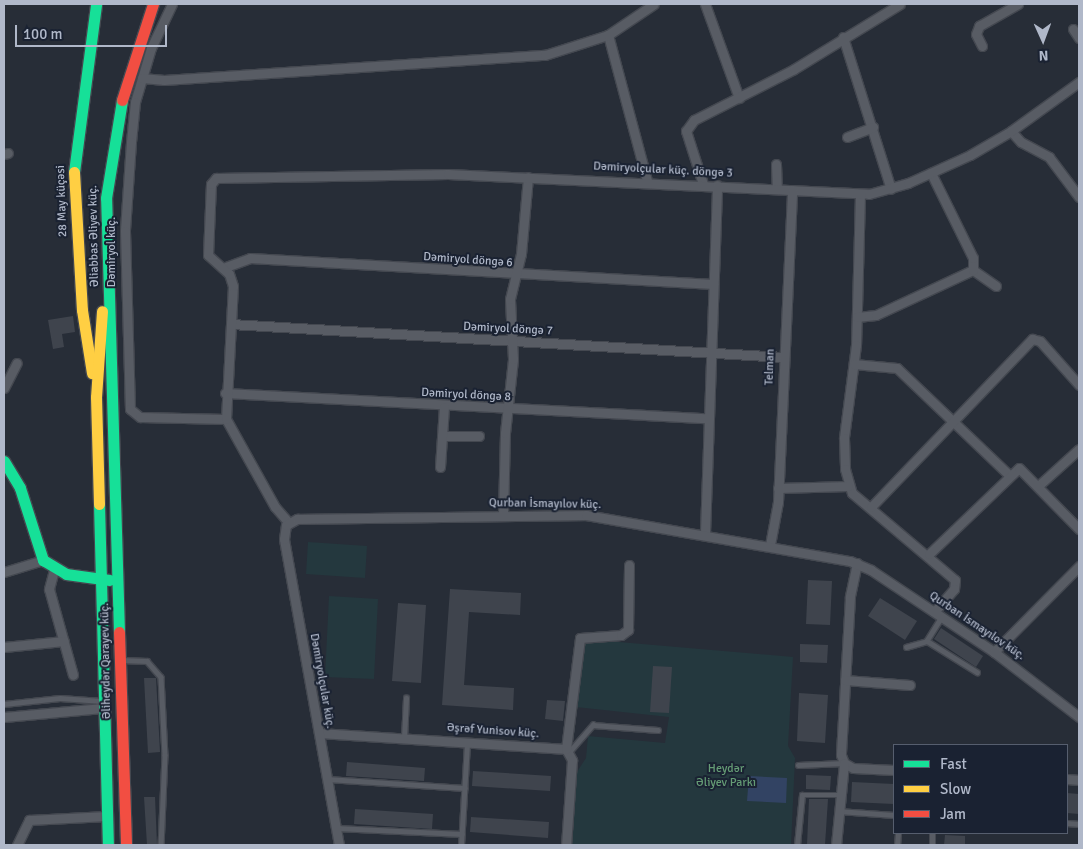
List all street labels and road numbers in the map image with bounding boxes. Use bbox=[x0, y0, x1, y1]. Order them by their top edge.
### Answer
street label: Dəmiryolçular küç. döngə 3 bbox=[593, 159, 733, 181]
street label: 28 May küçəsi bbox=[54, 165, 70, 237]
street label: Əliabbas Əliyev küç. bbox=[86, 185, 102, 287]
street label: Dəmiryol küç. bbox=[105, 217, 119, 287]
street label: Dəmiryol döngə 6 bbox=[423, 250, 513, 270]
street label: Dəmiryol döngə 7 bbox=[463, 319, 553, 339]
street label: Telman bbox=[762, 348, 778, 386]
street label: Dəmiryol döngə 8 bbox=[421, 385, 511, 405]
street label: Qurban İsmayılov küç. bbox=[489, 496, 601, 512]
street label: Qurban İsmayılov küç. bbox=[926, 589, 1028, 663]
street label: Əliheydər Qarayev küç. bbox=[98, 603, 114, 719]
street label: Dəmiryolçular küç. bbox=[307, 632, 337, 730]
street label: Əşrəf Yunisov küç. bbox=[446, 721, 540, 741]

